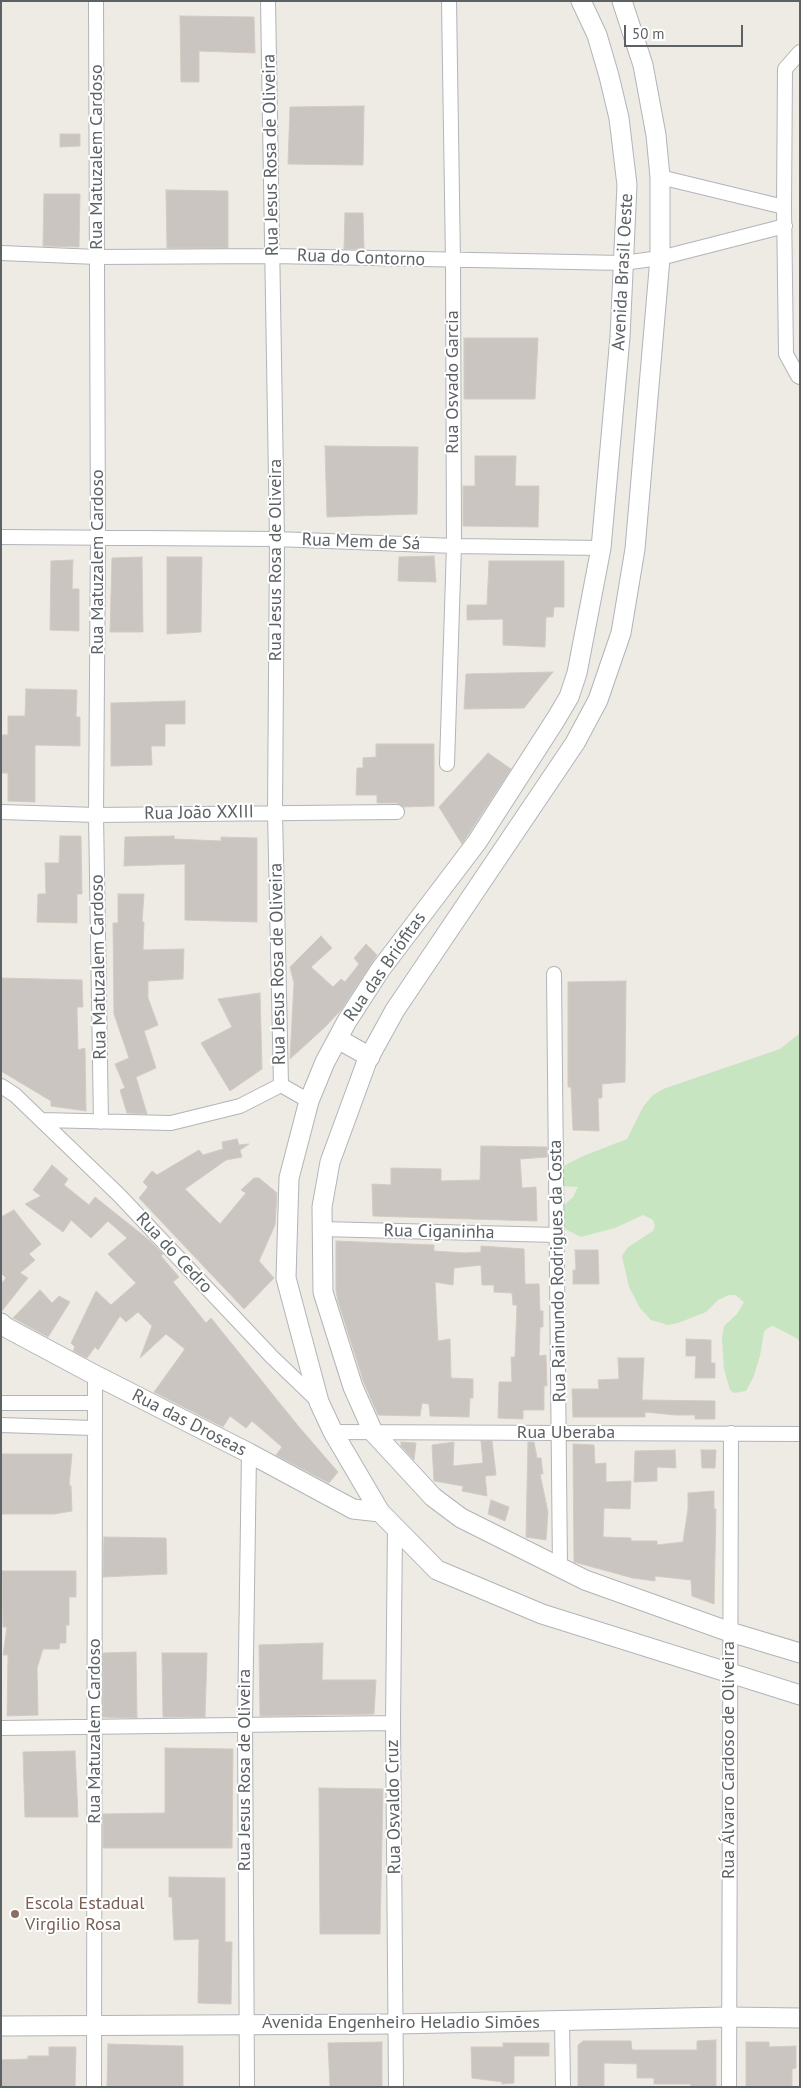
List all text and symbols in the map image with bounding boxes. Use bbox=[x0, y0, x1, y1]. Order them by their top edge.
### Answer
scale bar bbox=[626, 15, 745, 47]
text: 50 m bbox=[632, 24, 665, 43]
street label: Rua Jesus Rosa de Oliveira bbox=[258, 54, 284, 256]
street label: Rua Matuzalem Cardoso bbox=[86, 64, 108, 250]
street label: Avenida Brasil Oeste bbox=[608, 193, 638, 351]
street label: Rua do Contorno bbox=[296, 245, 426, 271]
street label: Rua Osvado Garcia bbox=[442, 310, 464, 454]
street label: Rua Jesus Rosa de Oliveira bbox=[265, 459, 287, 661]
street label: Rua Matuzalem Cardoso bbox=[87, 469, 109, 655]
street label: Rua Mem de Sá bbox=[301, 529, 421, 555]
street label: Rua João XXIII bbox=[144, 801, 254, 825]
street label: Rua Jesus Rosa de Oliveira bbox=[265, 863, 291, 1065]
street label: Rua Matuzalem Cardoso bbox=[87, 874, 111, 1060]
street label: Rua das Briófitas bbox=[339, 908, 431, 1026]
street label: Rua Raimundo Rodrigues da Costa bbox=[545, 1139, 571, 1403]
street label: Rua do Cedro bbox=[131, 1208, 217, 1298]
street label: Rua Ciganinha bbox=[383, 1220, 495, 1244]
street label: Rua das Droseas bbox=[128, 1385, 250, 1461]
street label: Rua Uberaba bbox=[517, 1422, 615, 1444]
street label: Rua Matuzalem Cardoso bbox=[84, 1638, 106, 1824]
street label: Rua Álvaro Cardoso de Oliveira bbox=[718, 1641, 740, 1879]
street label: Rua Jesus Rosa de Oliveira bbox=[234, 1669, 256, 1871]
street label: Rua Osvaldo Cruz bbox=[382, 1739, 406, 1875]
place label: Escola Estadual Virgilio Rosa bbox=[25, 1893, 144, 1936]
marker: Escola Estadual Virgilio Rosa bbox=[9, 1908, 21, 1920]
street label: Avenida Engenheiro Heladio Simões bbox=[262, 2012, 540, 2034]

